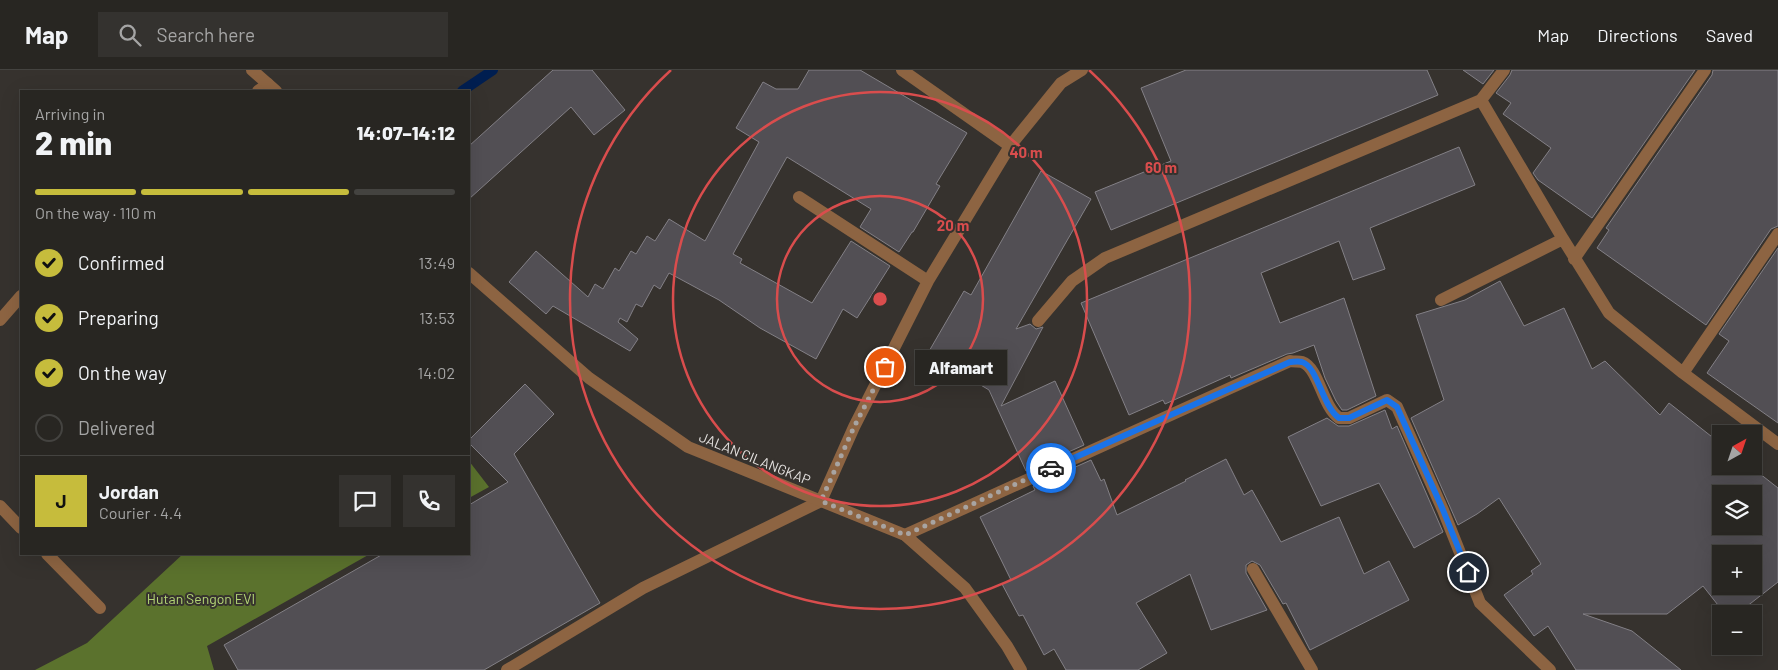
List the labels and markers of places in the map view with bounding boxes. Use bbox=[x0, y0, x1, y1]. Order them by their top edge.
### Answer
centre of rings bbox=[871, 290, 889, 308]
pin bbox=[864, 346, 906, 388]
callout: Alfamart bbox=[915, 350, 1008, 384]
pin bbox=[1447, 551, 1489, 593]

